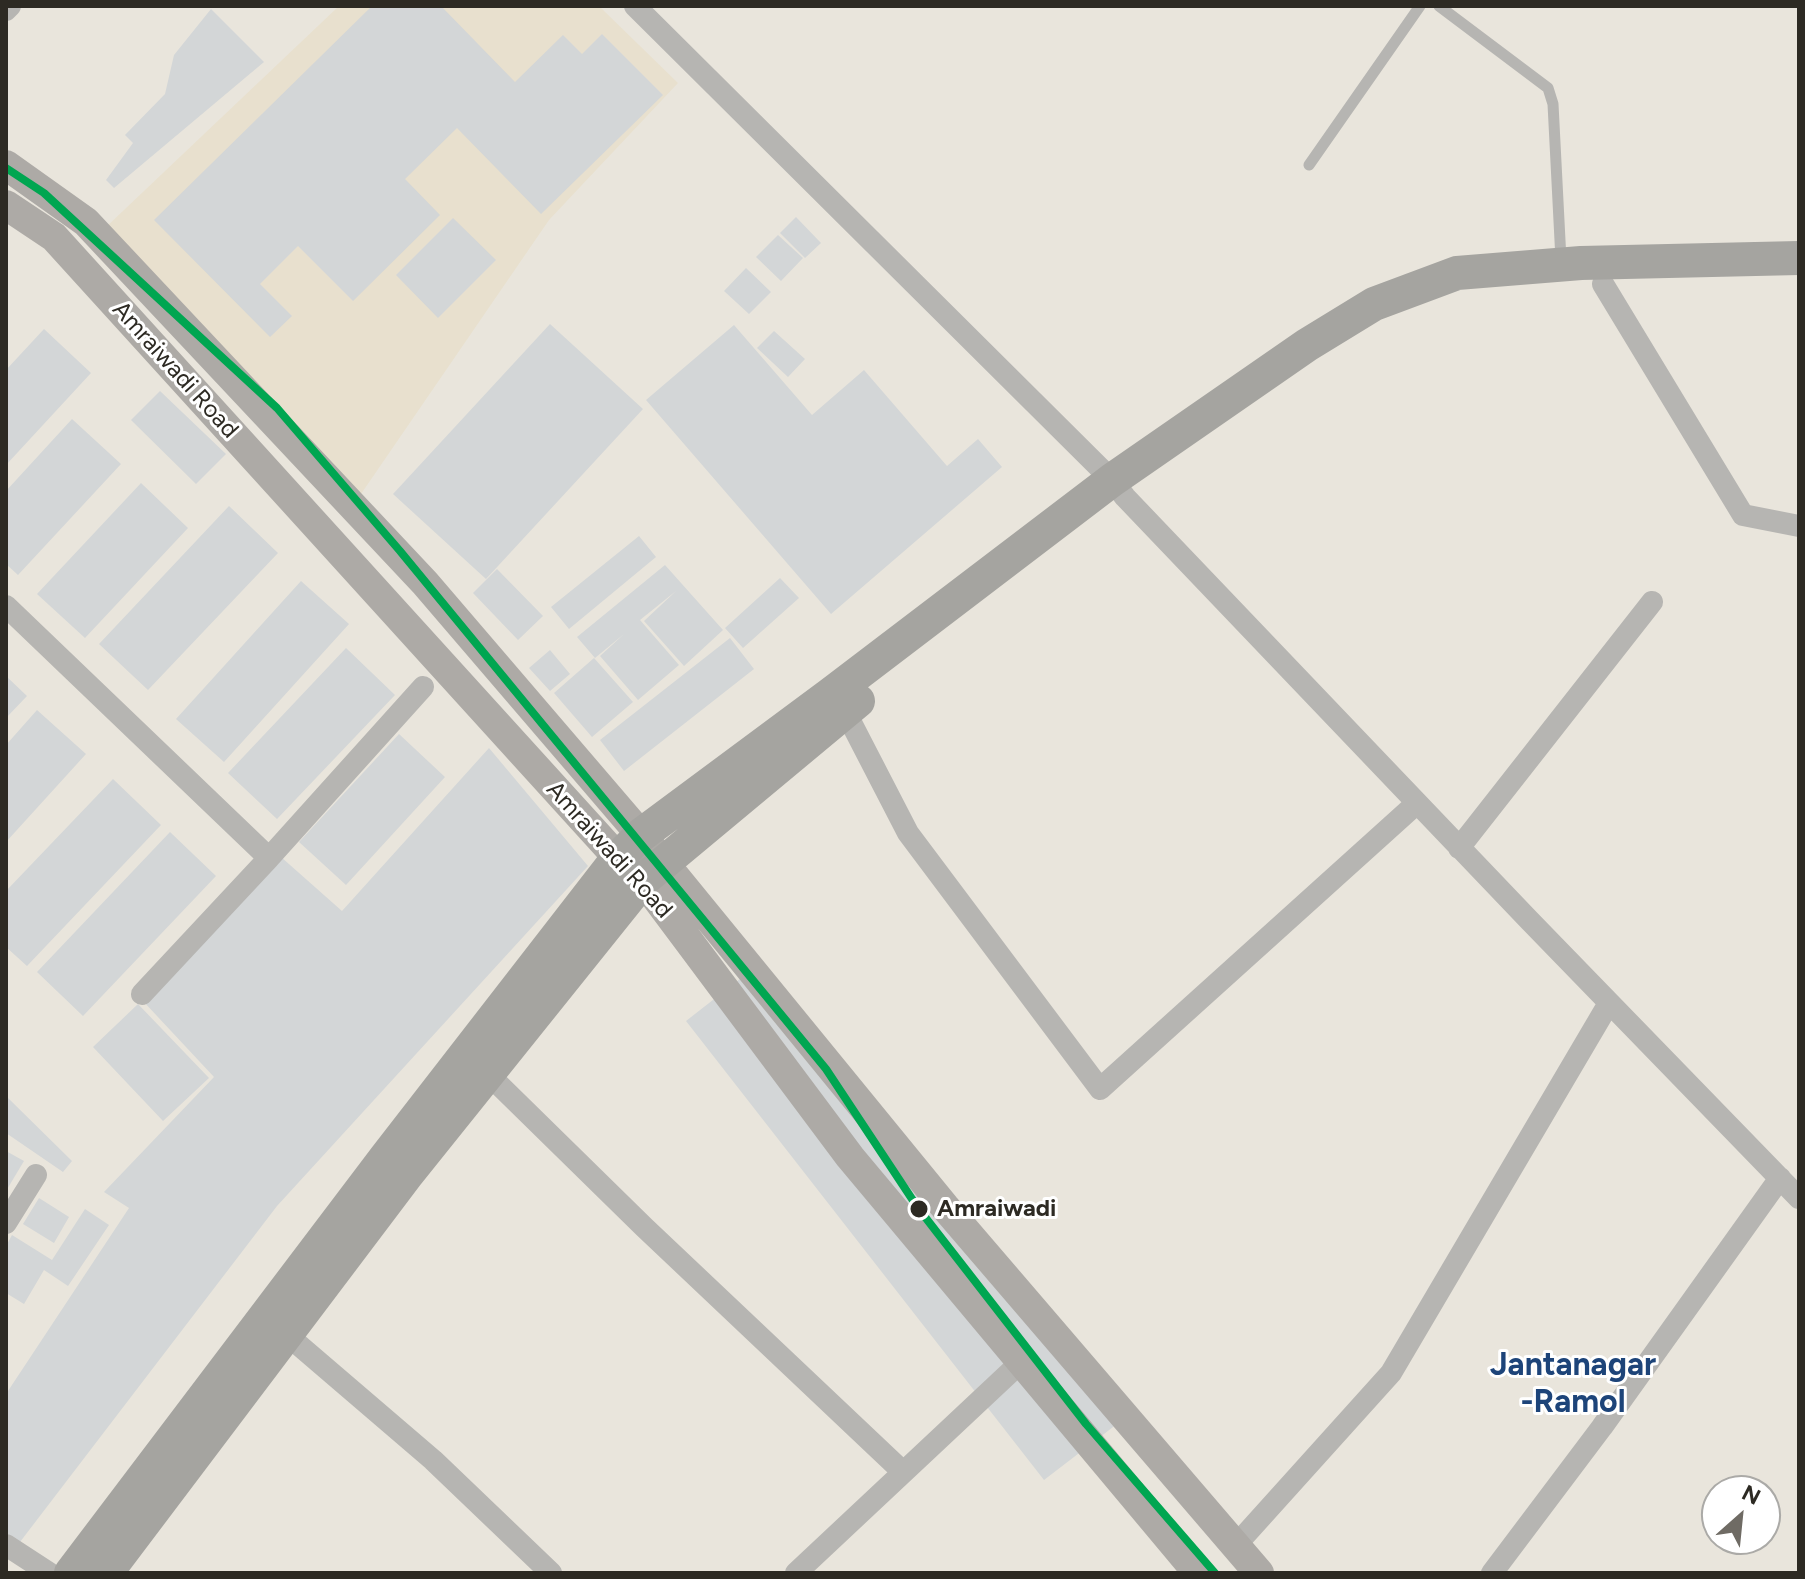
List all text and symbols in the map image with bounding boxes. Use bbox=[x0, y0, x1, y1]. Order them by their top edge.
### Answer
street label: Amraiwadi Road bbox=[106, 296, 244, 444]
street label: Amraiwadi Road bbox=[540, 776, 678, 924]
place label: Amraiwadi bbox=[937, 1195, 1056, 1223]
marker: Amraiwadi bbox=[908, 1198, 930, 1220]
district label: Jantanagar -Ramol bbox=[1490, 1347, 1656, 1422]
north arrow bbox=[1701, 1475, 1781, 1555]
text: N bbox=[1737, 1479, 1765, 1511]

